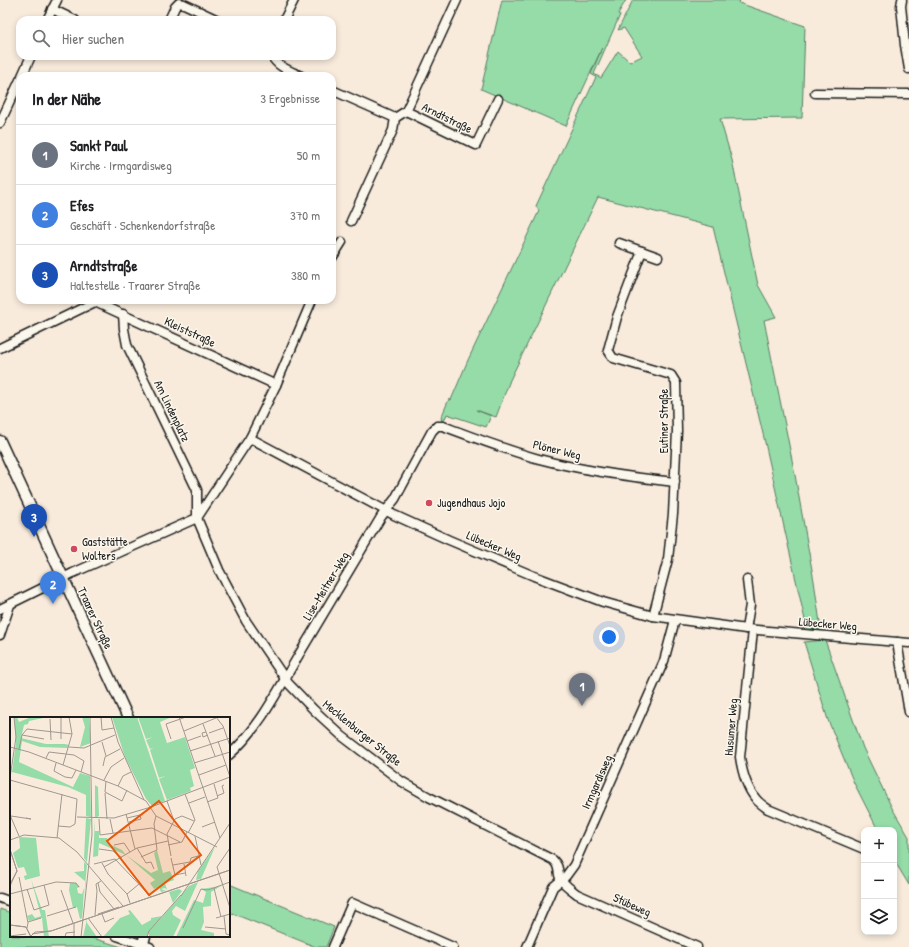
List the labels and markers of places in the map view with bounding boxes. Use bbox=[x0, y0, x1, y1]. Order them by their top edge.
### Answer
place label: Jugendhaus Jojo bbox=[437, 494, 505, 511]
marker: Jugendhaus Jojo bbox=[424, 498, 434, 508]
pin: 3 bbox=[21, 504, 47, 537]
place label: Gaststätte Wolters bbox=[82, 533, 128, 564]
marker: Gaststätte Wolters bbox=[69, 544, 79, 554]
pin: 2 bbox=[40, 571, 66, 604]
pin: 1 bbox=[569, 673, 595, 706]

